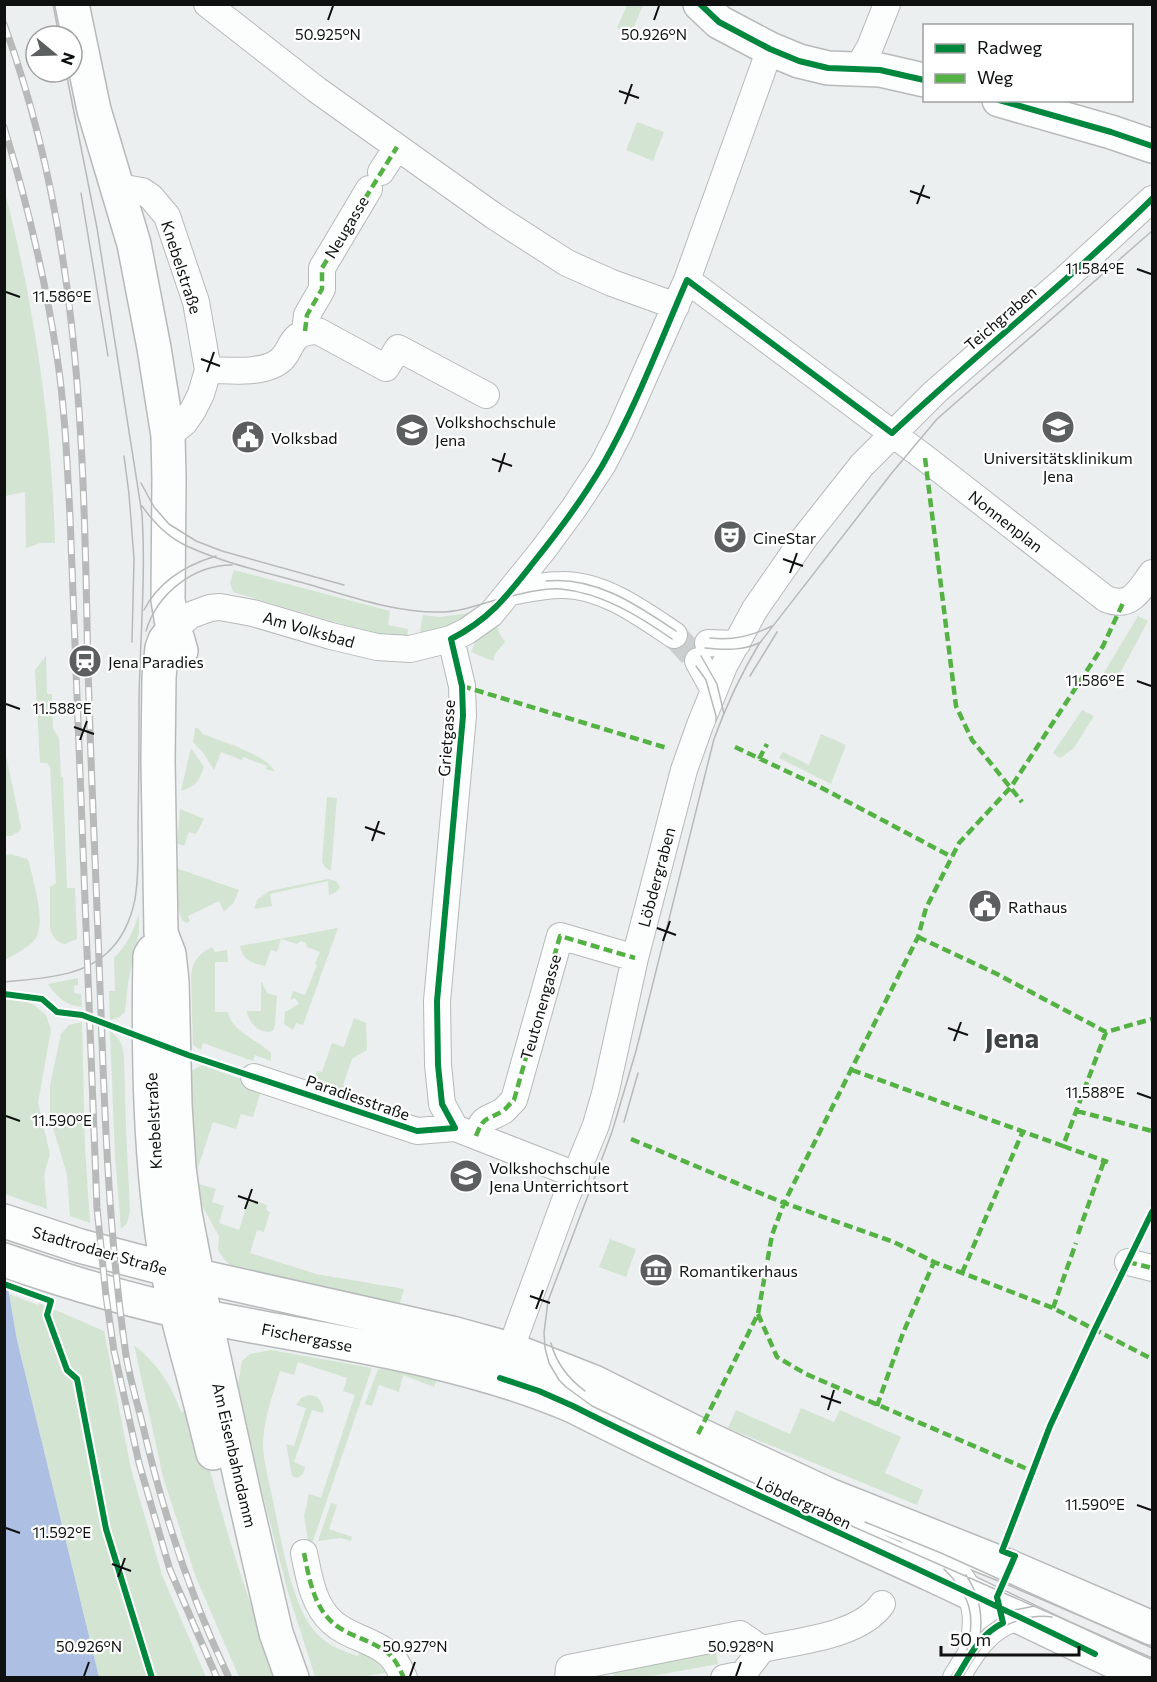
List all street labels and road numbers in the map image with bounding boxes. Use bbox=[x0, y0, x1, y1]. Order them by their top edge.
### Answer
street label: Neugasse bbox=[320, 192, 372, 262]
street label: Knebelstraße bbox=[158, 218, 206, 316]
street label: Teichgraben bbox=[960, 282, 1040, 354]
street label: Nonnenplan bbox=[965, 486, 1047, 556]
street label: Am Volksbad bbox=[261, 607, 357, 651]
street label: Grietgasse bbox=[434, 699, 458, 777]
street label: Löbdergraben bbox=[634, 825, 678, 929]
street label: Teutonengasse bbox=[516, 952, 564, 1062]
street label: Paradiesstraße bbox=[304, 1070, 412, 1124]
street label: Knebelstraße bbox=[141, 1072, 165, 1170]
street label: Stadtrodaer Straße bbox=[30, 1222, 170, 1278]
street label: Fischergasse bbox=[260, 1319, 354, 1355]
street label: Am Eisenbahndamm bbox=[209, 1381, 261, 1529]
street label: Löbdergraben bbox=[753, 1472, 855, 1532]

